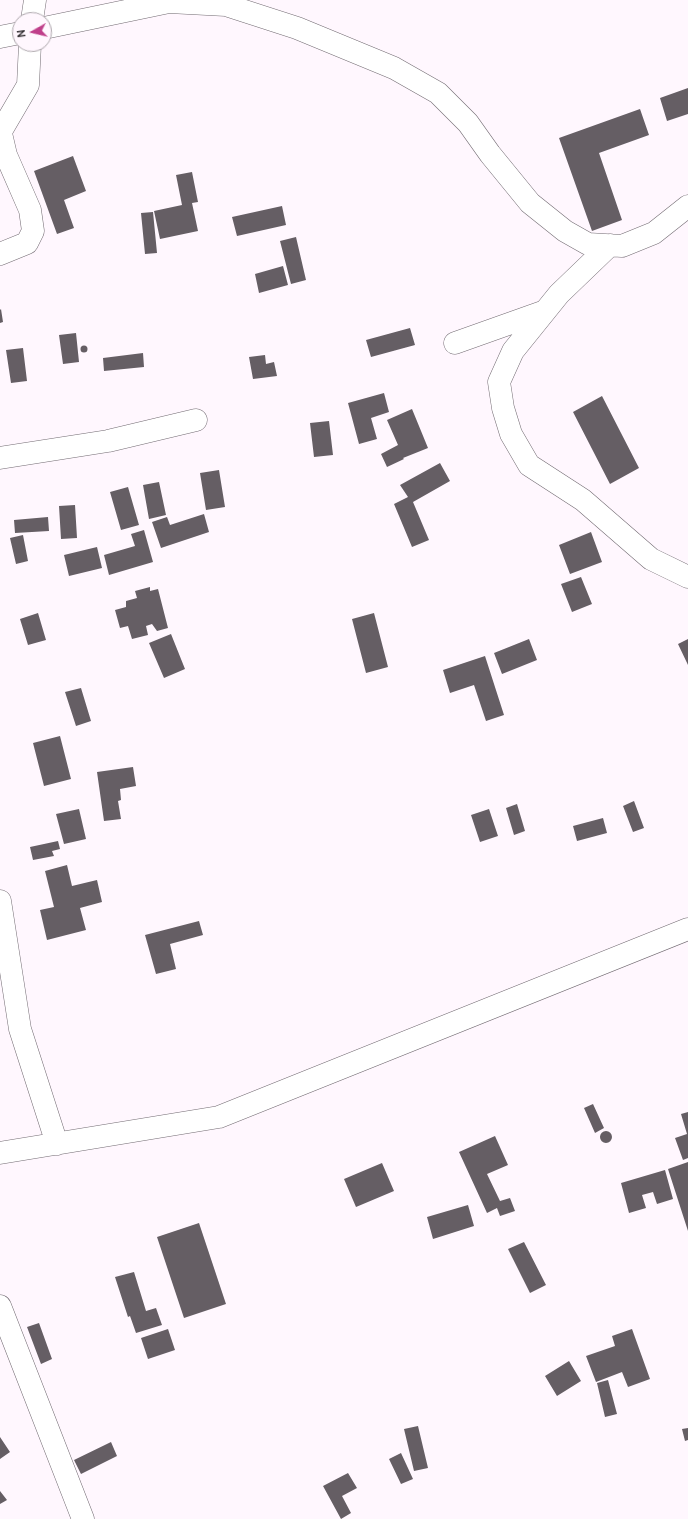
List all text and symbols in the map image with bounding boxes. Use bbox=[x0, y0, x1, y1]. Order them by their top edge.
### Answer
north arrow bbox=[12, 12, 52, 52]
text: N bbox=[14, 29, 29, 38]

